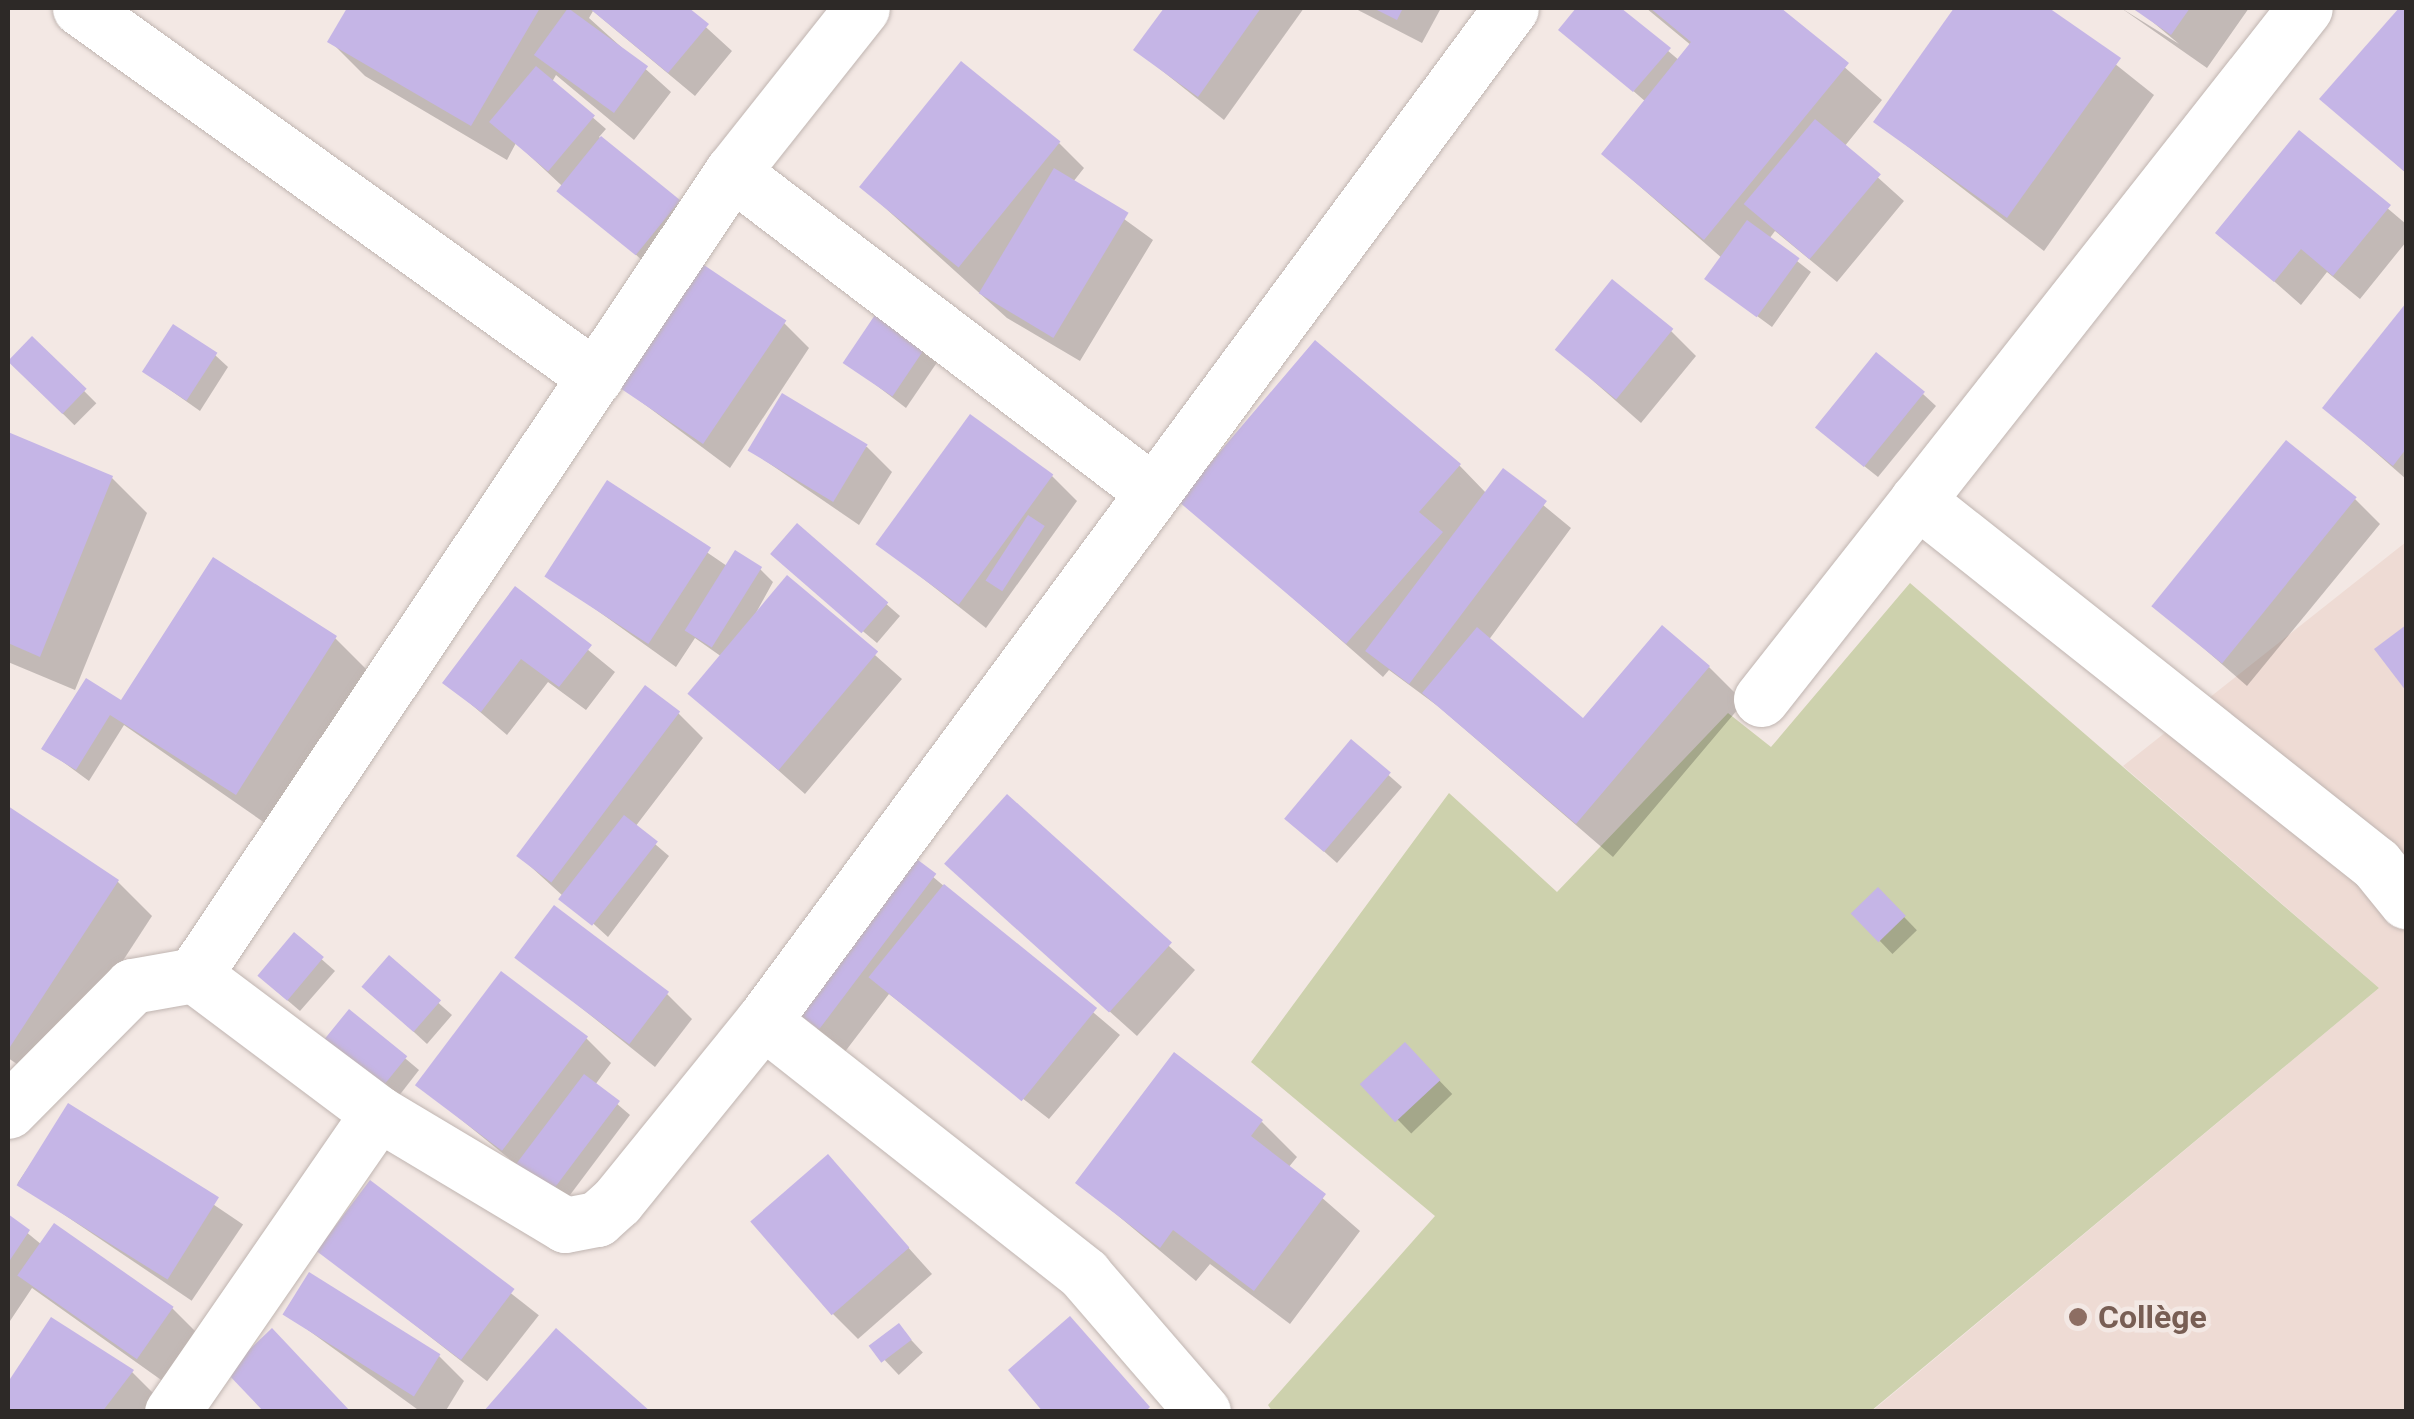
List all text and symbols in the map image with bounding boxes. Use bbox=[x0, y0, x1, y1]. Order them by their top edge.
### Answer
place label: Collège bbox=[2098, 1298, 2207, 1336]
marker: Collège bbox=[2067, 1306, 2089, 1328]

